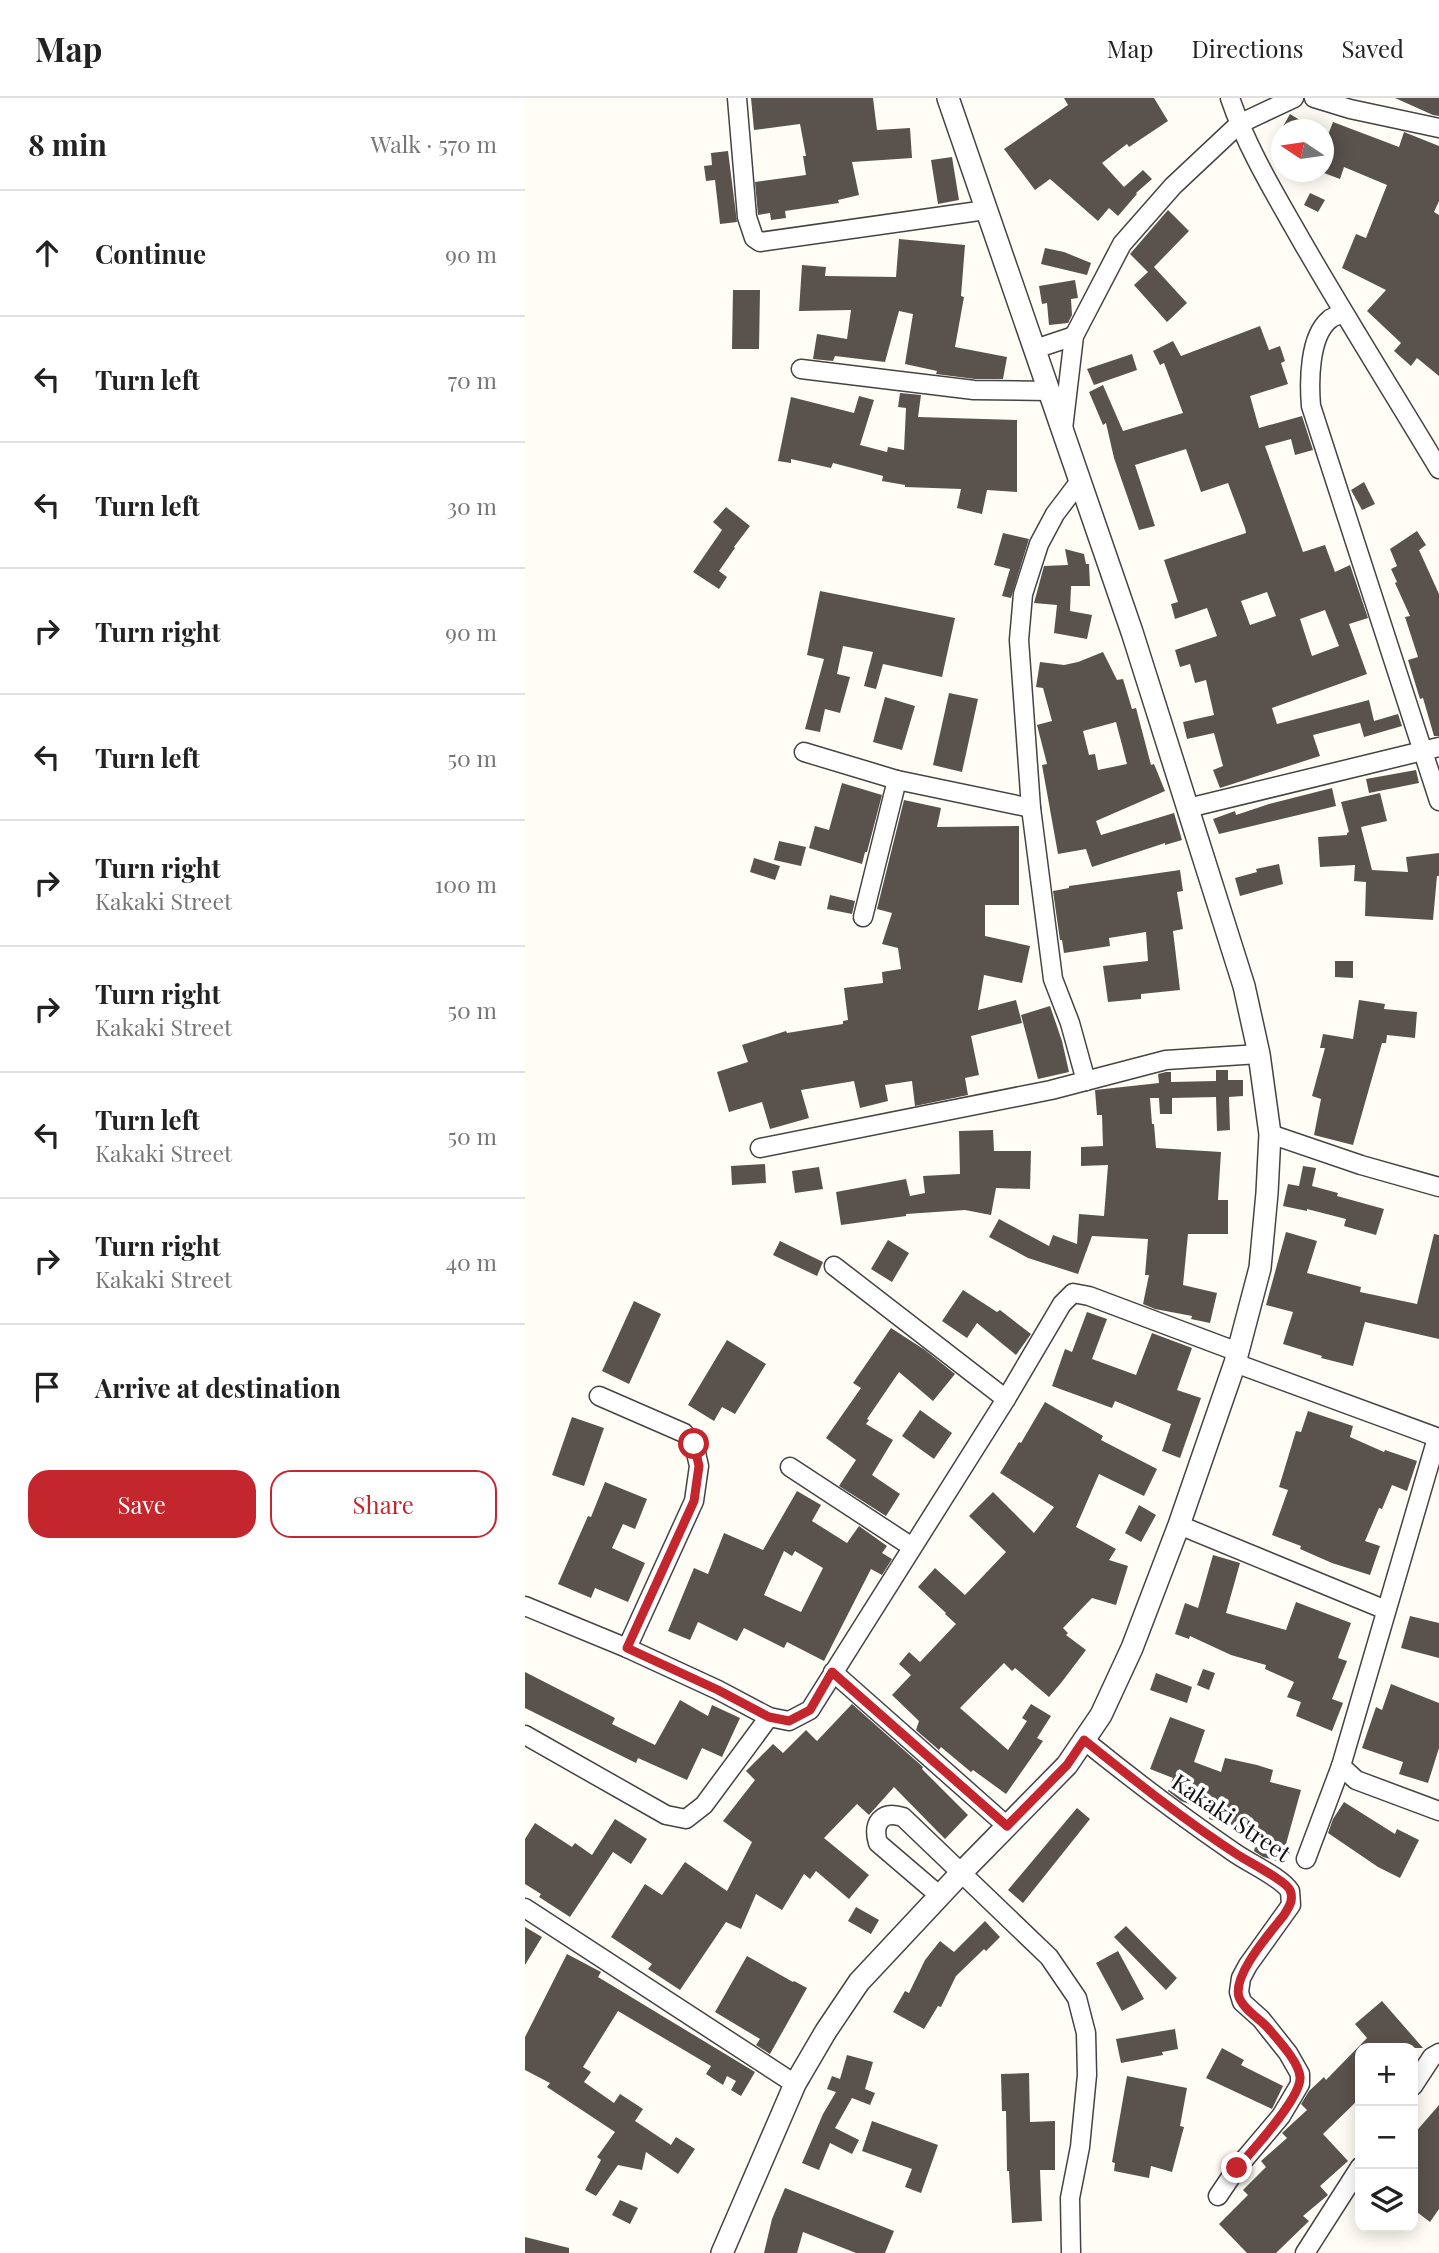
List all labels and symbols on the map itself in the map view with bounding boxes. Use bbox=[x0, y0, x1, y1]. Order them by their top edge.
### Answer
north arrow bbox=[1271, 119, 1334, 182]
route start bbox=[678, 1428, 709, 1459]
street label: Kakaki Street bbox=[1166, 1766, 1298, 1868]
route end bbox=[1221, 2152, 1252, 2183]

